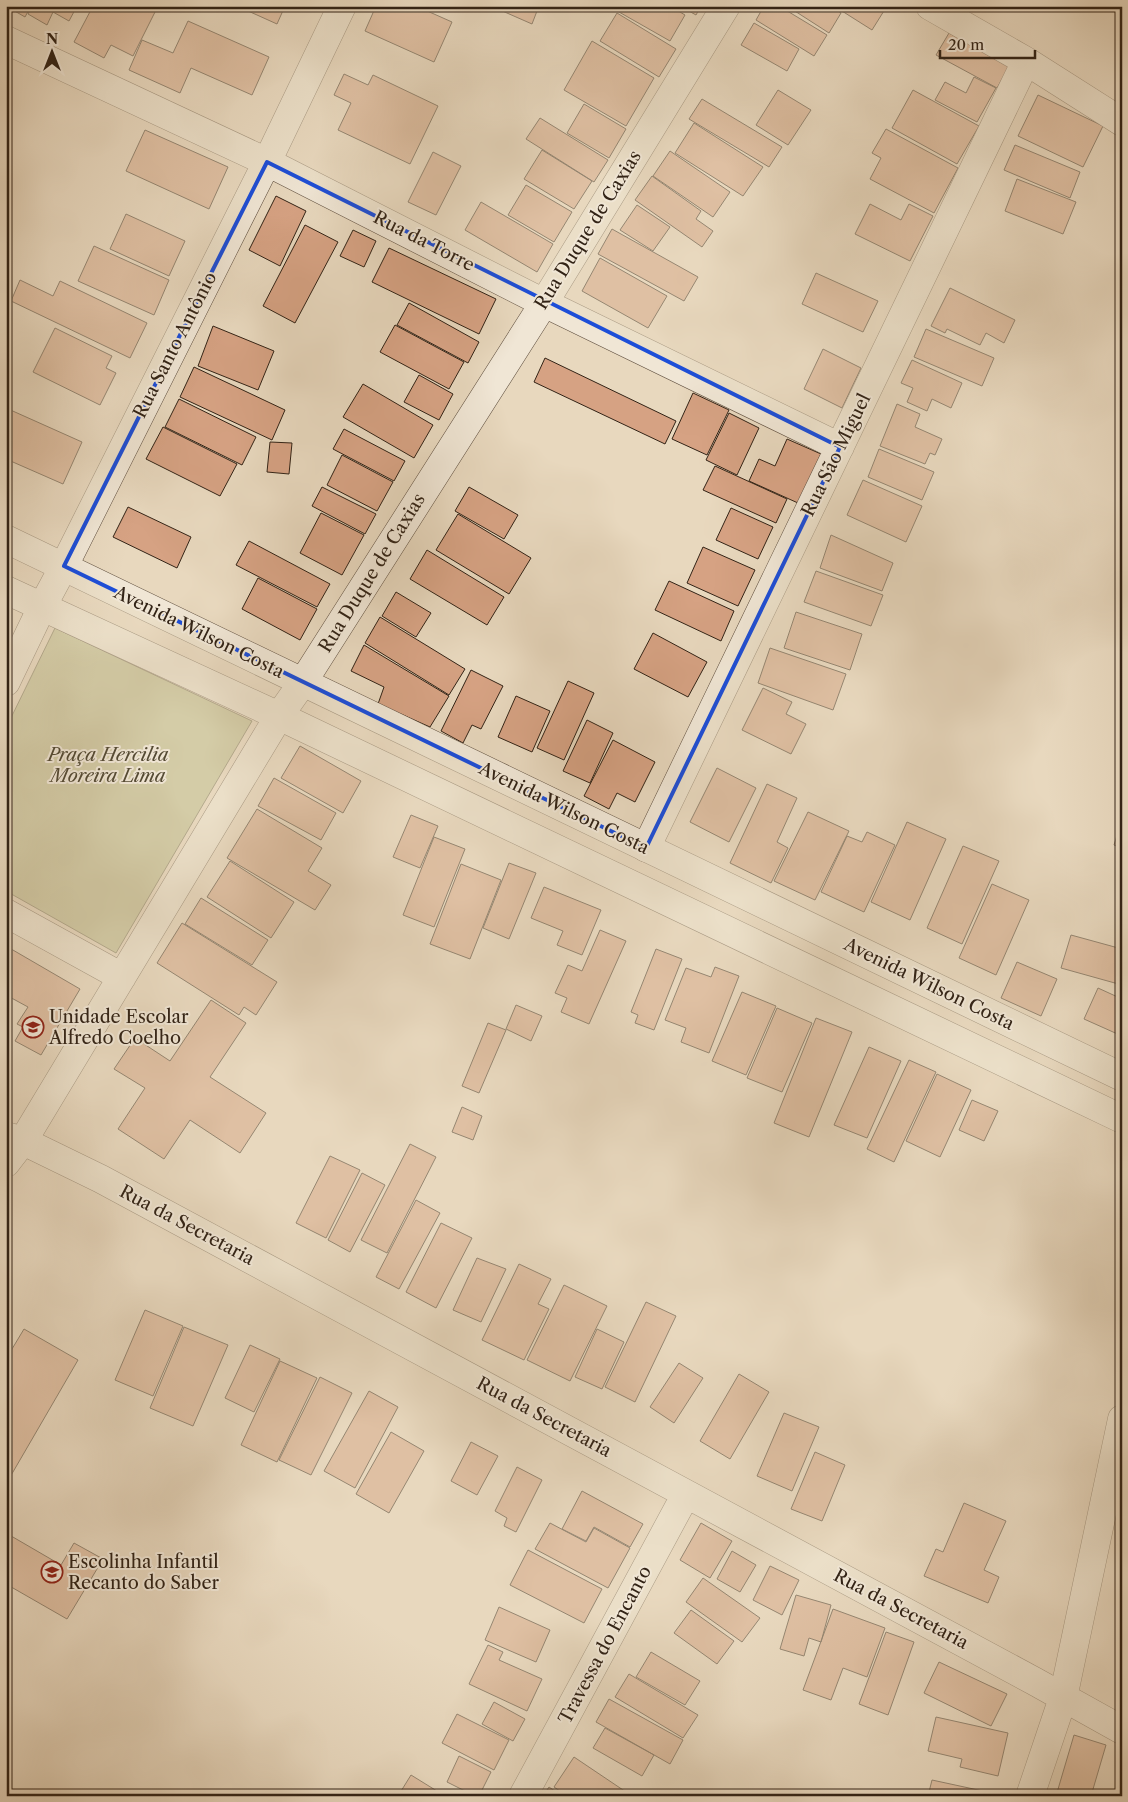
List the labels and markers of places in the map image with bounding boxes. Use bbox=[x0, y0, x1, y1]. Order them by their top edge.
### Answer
place label: Unidade Escolar Alfredo Coelho bbox=[48, 1006, 189, 1049]
school or university icon: Unidade Escolar Alfredo Coelho bbox=[21, 1015, 45, 1039]
place label: Escolinha Infantil Recanto do Saber bbox=[68, 1551, 219, 1594]
school or university icon: Escolinha Infantil Recanto do Saber bbox=[40, 1560, 64, 1584]

